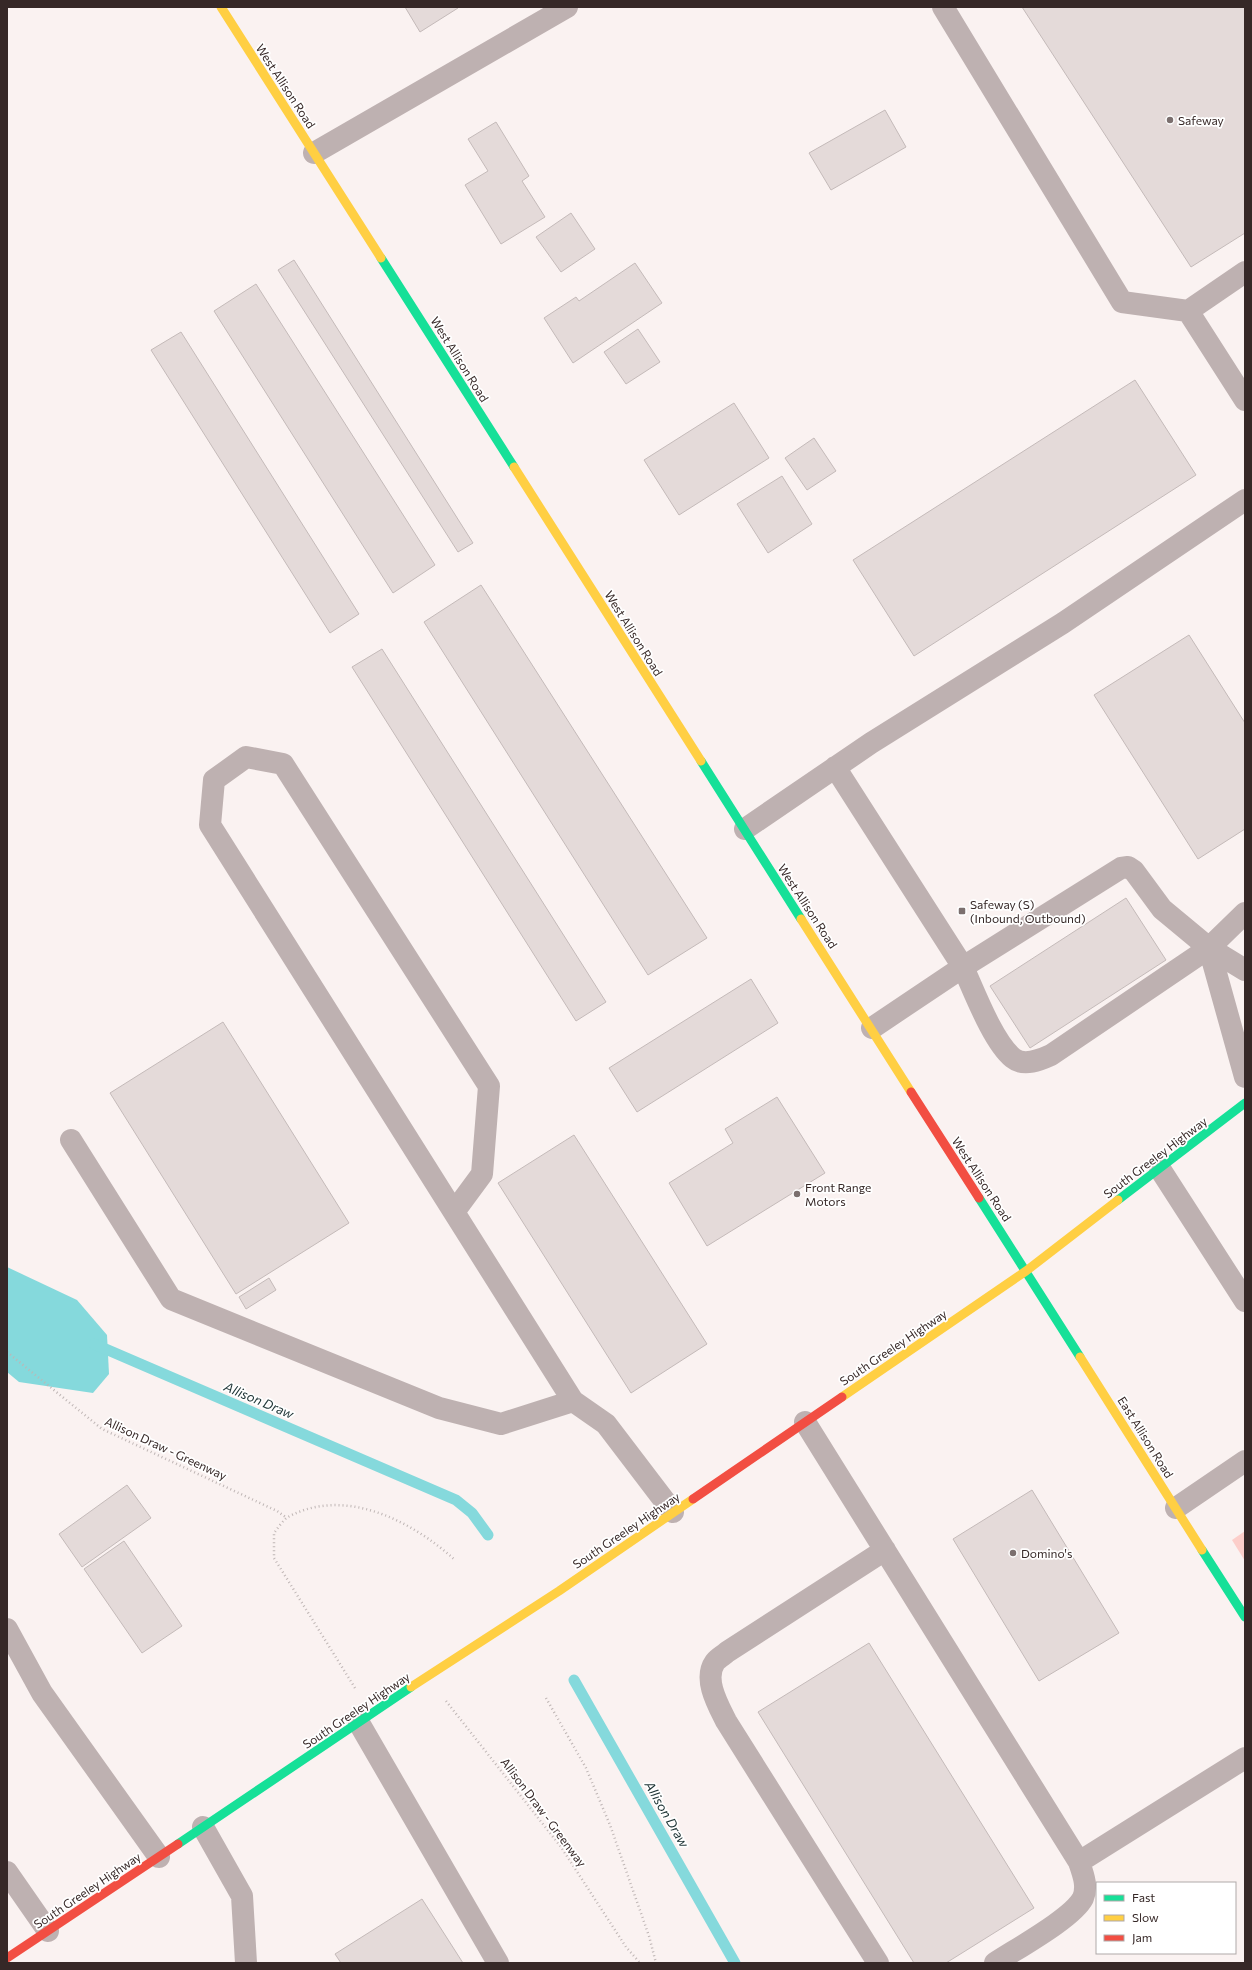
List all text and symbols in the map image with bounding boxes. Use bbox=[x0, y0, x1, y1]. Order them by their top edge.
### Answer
street label: West Allison Road bbox=[254, 41, 319, 131]
place label: Safeway bbox=[1178, 113, 1224, 127]
marker: Safeway bbox=[1165, 115, 1175, 125]
street label: West Allison Road bbox=[428, 314, 492, 404]
street label: West Allison Road bbox=[602, 588, 666, 678]
street label: West Allison Road bbox=[776, 861, 841, 951]
place label: Safeway (S) (Inbound, Outbound) bbox=[970, 897, 1086, 925]
marker: Safeway (S) (Inbound, Outbound) bbox=[957, 906, 967, 916]
street label: South Greeley Highway bbox=[1100, 1114, 1210, 1200]
street label: West Allison Road bbox=[950, 1134, 1015, 1224]
place label: Front Range Motors bbox=[805, 1180, 871, 1208]
marker: Front Range Motors bbox=[792, 1189, 802, 1199]
street label: South Greeley Highway bbox=[837, 1306, 949, 1388]
water label: Allison Draw bbox=[221, 1378, 297, 1422]
street label: East Allison Road bbox=[1115, 1394, 1177, 1480]
street label: Allison Draw - Greenway bbox=[103, 1414, 229, 1482]
street label: South Greeley Highway bbox=[570, 1489, 682, 1571]
place label: Domino's bbox=[1021, 1546, 1073, 1560]
marker: Domino's bbox=[1008, 1548, 1018, 1558]
street label: South Greeley Highway bbox=[300, 1669, 412, 1751]
street label: Allison Draw - Greenway bbox=[498, 1755, 590, 1869]
water label: Allison Draw bbox=[641, 1777, 693, 1851]
street label: South Greeley Highway bbox=[31, 1849, 143, 1931]
legend bbox=[1096, 1882, 1236, 1954]
text: Fast bbox=[1132, 1890, 1155, 1904]
text: Slow bbox=[1132, 1910, 1159, 1924]
text: Jam bbox=[1132, 1930, 1152, 1945]

